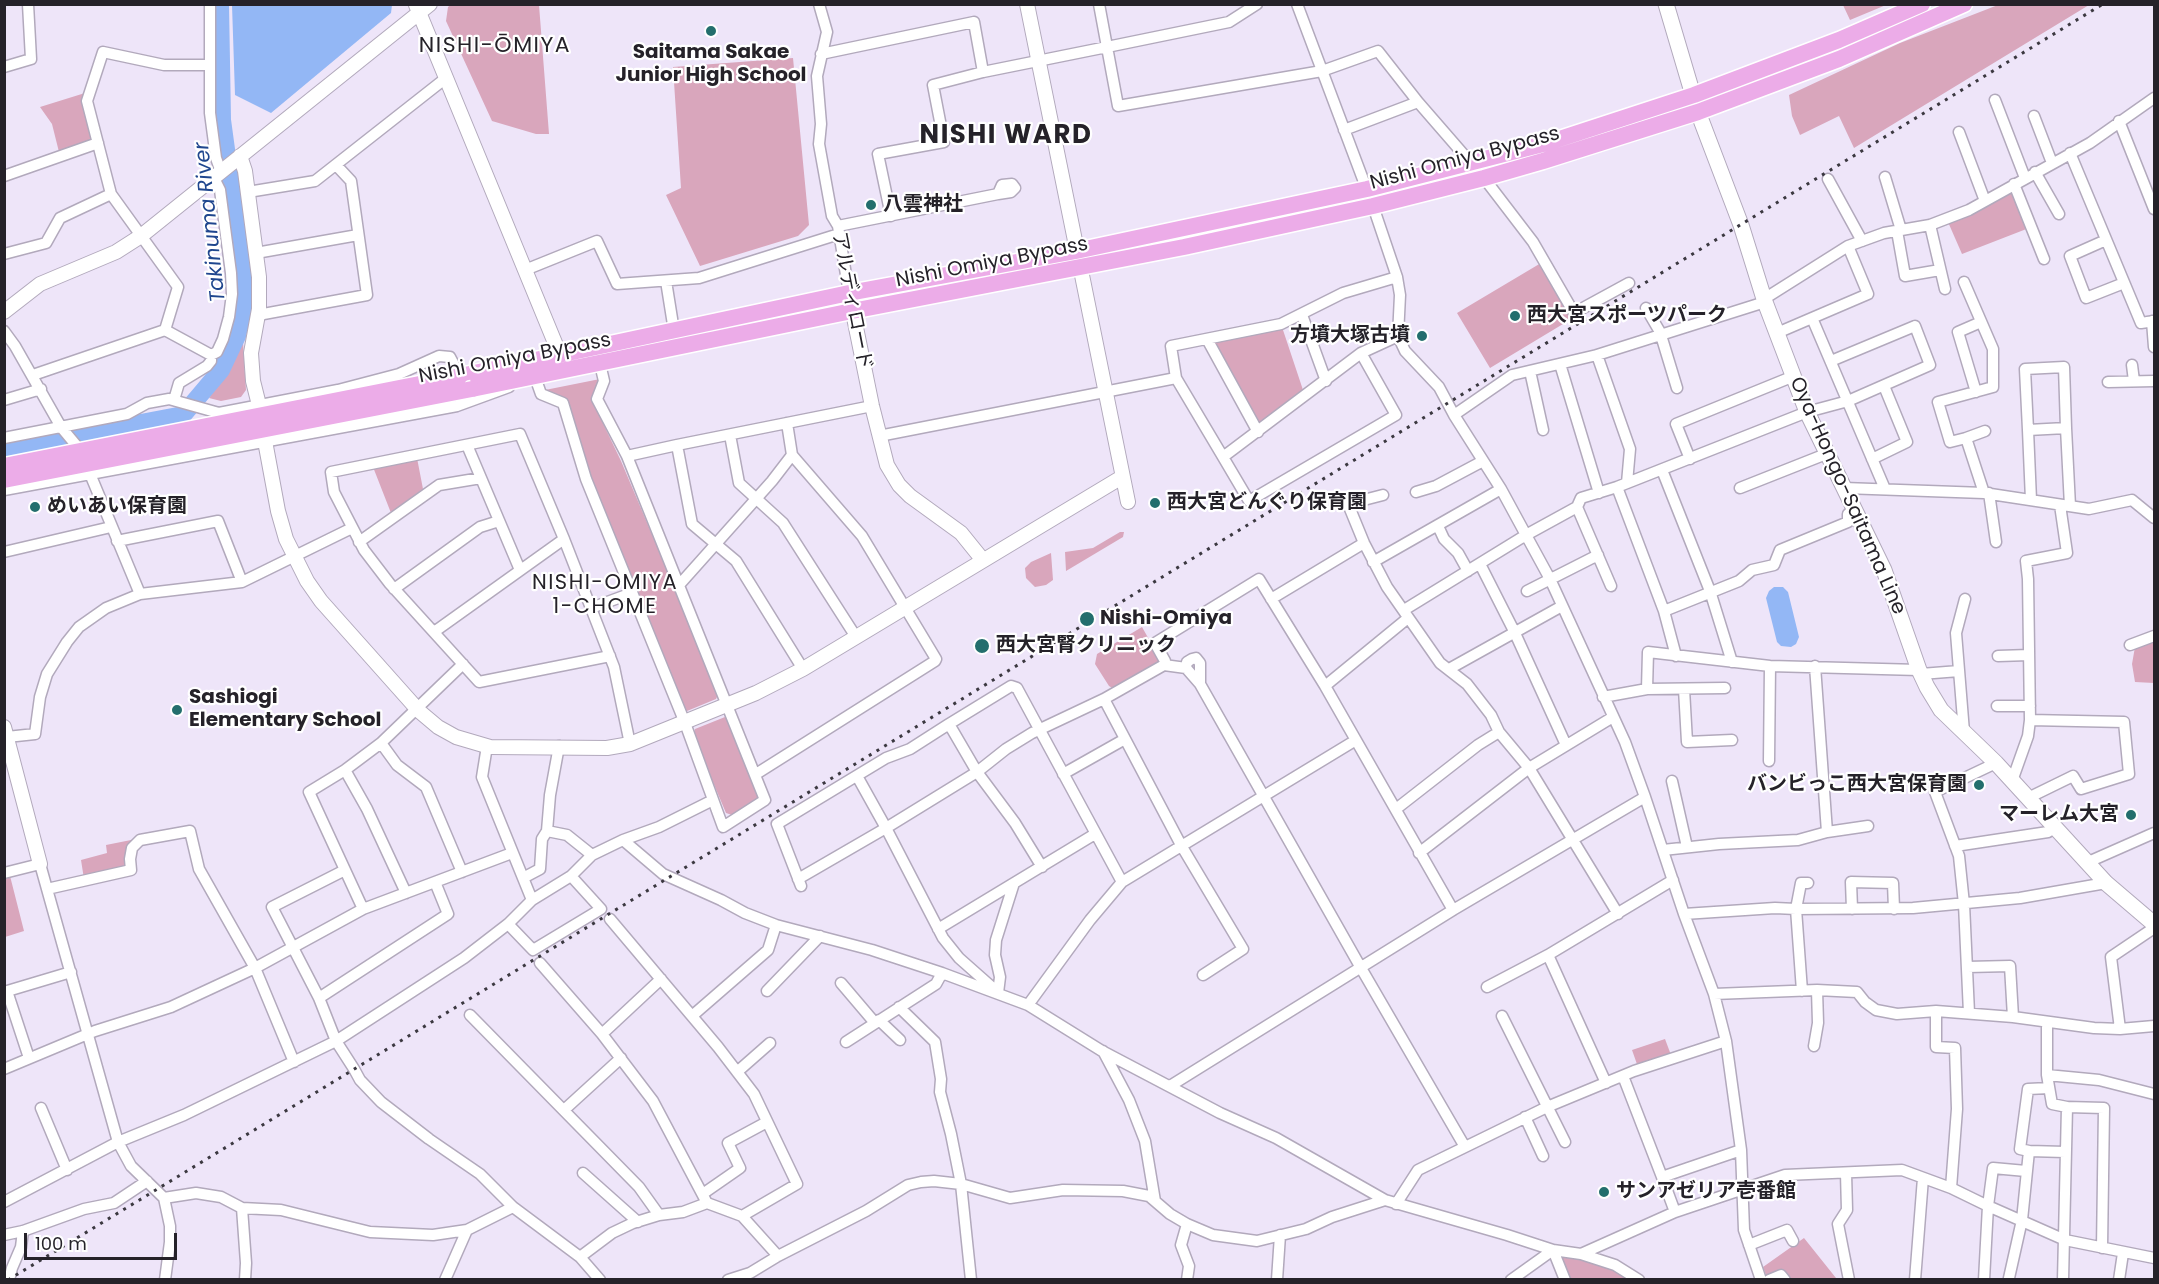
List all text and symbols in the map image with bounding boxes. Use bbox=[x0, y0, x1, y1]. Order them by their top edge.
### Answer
marker: Saitama Sakae Junior High School bbox=[704, 24, 718, 38]
district label: NISHI-ŌMIYA bbox=[419, 33, 571, 59]
place label: Saitama Sakae Junior High School bbox=[615, 41, 807, 88]
district label: NISHI WARD bbox=[920, 120, 1092, 152]
street label: Nishi Omiya Bypass bbox=[1368, 122, 1562, 196]
water label: Takinuma River bbox=[190, 141, 232, 303]
place label: 八雲神社 bbox=[883, 193, 963, 217]
marker: 八雲神社 bbox=[864, 198, 878, 212]
street label: アルディロード bbox=[826, 230, 876, 372]
street label: Nishi Omiya Bypass bbox=[894, 233, 1090, 293]
place label: 西大宮スポーツパーク bbox=[1527, 304, 1727, 328]
marker: 西大宮スポーツパーク bbox=[1508, 309, 1522, 323]
place label: 方墳大塚古墳 bbox=[1290, 324, 1410, 348]
street label: Nishi Omiya Bypass bbox=[417, 329, 613, 389]
marker: 方墳大塚古墳 bbox=[1415, 329, 1429, 343]
street label: Oya-Hongo-Saitama Line bbox=[1784, 374, 1910, 618]
place label: 西大宮どんぐり保育園 bbox=[1167, 491, 1367, 515]
place label: めいあい保育園 bbox=[47, 495, 187, 519]
marker: 西大宮どんぐり保育園 bbox=[1148, 496, 1162, 510]
marker: めいあい保育園 bbox=[28, 500, 42, 514]
district label: NISHI-OMIYA 1-CHOME bbox=[532, 571, 678, 621]
place label: Nishi-Omiya bbox=[1100, 607, 1232, 631]
marker: Nishi-Omiya bbox=[1078, 610, 1096, 628]
place label: 西大宮腎クリニック bbox=[996, 634, 1176, 658]
marker: 西大宮腎クリニック bbox=[973, 637, 991, 655]
place label: Sashiogi Elementary School bbox=[189, 686, 381, 733]
marker: Sashiogi Elementary School bbox=[170, 703, 184, 717]
place label: バンビっこ西大宮保育園 bbox=[1747, 773, 1967, 797]
marker: バンビっこ西大宮保育園 bbox=[1972, 778, 1986, 792]
place label: マーレム大宮 bbox=[1999, 803, 2119, 827]
marker: マーレム大宮 bbox=[2124, 808, 2138, 822]
place label: サンアゼリア壱番館 bbox=[1616, 1180, 1796, 1204]
marker: サンアゼリア壱番館 bbox=[1597, 1185, 1611, 1199]
scale bar bbox=[27, 1221, 180, 1259]
text: 100 m bbox=[35, 1231, 87, 1256]

